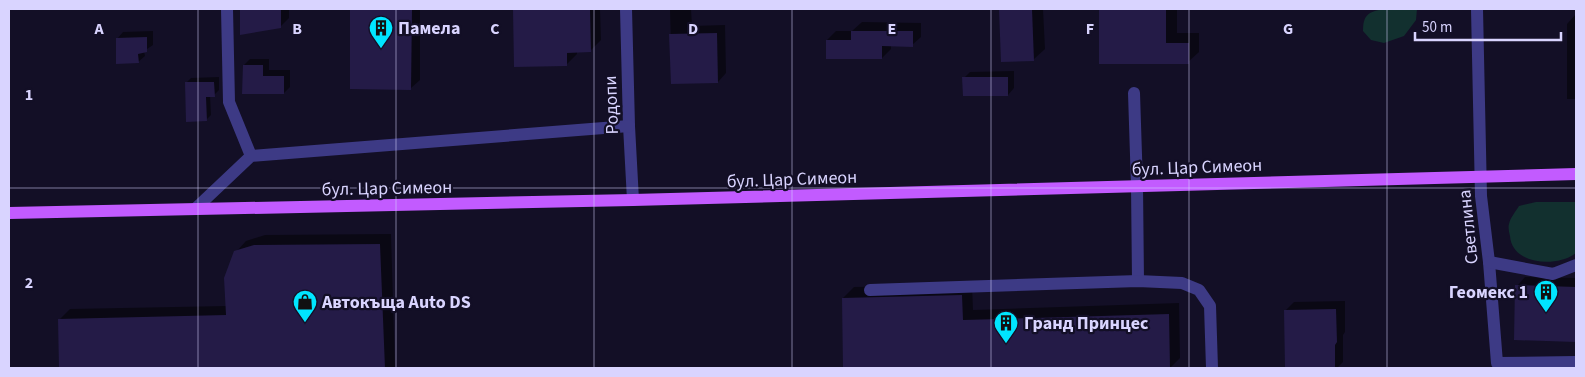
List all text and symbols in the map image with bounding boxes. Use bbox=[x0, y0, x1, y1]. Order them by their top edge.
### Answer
scale bar bbox=[1415, 10, 1561, 42]
building icon: Памела bbox=[368, 15, 394, 49]
place label: Памела bbox=[398, 16, 460, 41]
text: 50 m bbox=[1422, 17, 1452, 38]
text: A bbox=[93, 18, 104, 40]
text: B bbox=[292, 18, 302, 40]
text: C bbox=[490, 18, 500, 40]
text: D bbox=[688, 18, 698, 40]
text: E bbox=[888, 18, 896, 40]
text: F bbox=[1086, 18, 1094, 40]
text: G bbox=[1283, 18, 1293, 40]
street label: Родопи bbox=[598, 75, 625, 135]
text: 1 bbox=[25, 84, 33, 106]
street label: бул. Цар Симеон bbox=[1131, 153, 1263, 182]
street label: бул. Цар Симеон bbox=[726, 165, 858, 194]
street label: бул. Цар Симеон bbox=[322, 175, 453, 202]
street label: Светлина bbox=[1452, 189, 1485, 265]
text: 2 bbox=[25, 272, 33, 294]
building icon: Геомекс 1 bbox=[1533, 279, 1559, 313]
place label: Геомекс 1 bbox=[1449, 280, 1528, 305]
shop icon: Автокъща Auto DS bbox=[292, 289, 318, 323]
place label: Автокъща Auto DS bbox=[321, 290, 471, 315]
building icon: Гранд Принцес bbox=[993, 310, 1019, 344]
place label: Гранд Принцес bbox=[1024, 311, 1149, 336]

